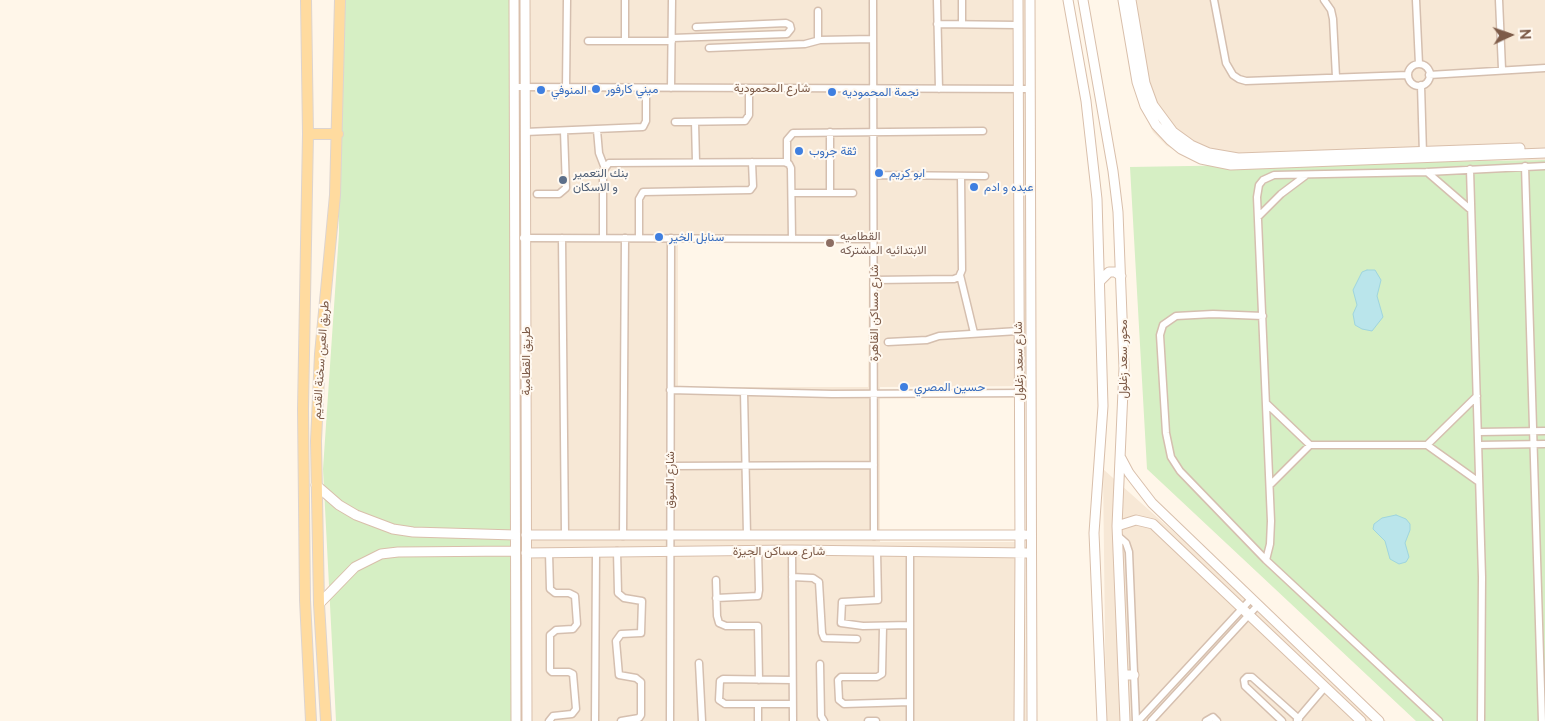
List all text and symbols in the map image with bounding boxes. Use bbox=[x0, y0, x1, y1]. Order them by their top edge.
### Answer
north arrow bbox=[1485, 10, 1535, 60]
text: N bbox=[1517, 28, 1533, 40]
street label: شارع المحمودية bbox=[734, 81, 810, 95]
place label: ميني كارفور bbox=[606, 82, 658, 96]
place label: المنوفي bbox=[551, 83, 587, 97]
marker: ميني كارفور bbox=[590, 83, 602, 95]
marker: المنوفي bbox=[535, 84, 547, 96]
place label: نجمة المحموديه bbox=[842, 85, 919, 99]
marker: نجمة المحموديه bbox=[826, 86, 838, 98]
place label: ثقة جروب bbox=[809, 144, 857, 158]
marker: ثقة جروب bbox=[793, 145, 805, 157]
place label: بنك التعمير و الاسكان bbox=[573, 166, 628, 194]
place label: ابو كريم bbox=[889, 166, 925, 180]
marker: ابو كريم bbox=[873, 167, 885, 179]
marker: بنك التعمير و الاسكان bbox=[557, 174, 569, 186]
place label: عبده و ادم bbox=[984, 180, 1034, 194]
marker: عبده و ادم bbox=[968, 181, 980, 193]
place label: القطاميه الابتدائيه المشتركه bbox=[840, 229, 927, 257]
place label: سنابل الخير bbox=[669, 230, 724, 244]
marker: سنابل الخير bbox=[653, 231, 665, 243]
marker: القطاميه الابتدائيه المشتركه bbox=[824, 237, 836, 249]
street label: شارع مساكن القاهرة bbox=[867, 265, 881, 361]
street label: طريق العين سخنة القديم bbox=[310, 300, 332, 420]
street label: محور سعد زغلول bbox=[1116, 319, 1130, 399]
street label: شارع سعد زغلول bbox=[1011, 321, 1027, 401]
street label: طريق القطامية bbox=[519, 327, 533, 395]
place label: حسين المصري bbox=[914, 380, 985, 394]
marker: حسين المصري bbox=[898, 381, 910, 393]
street label: شارع السوق bbox=[663, 451, 677, 509]
street label: شارع مساكن الجيزة bbox=[733, 544, 825, 558]

